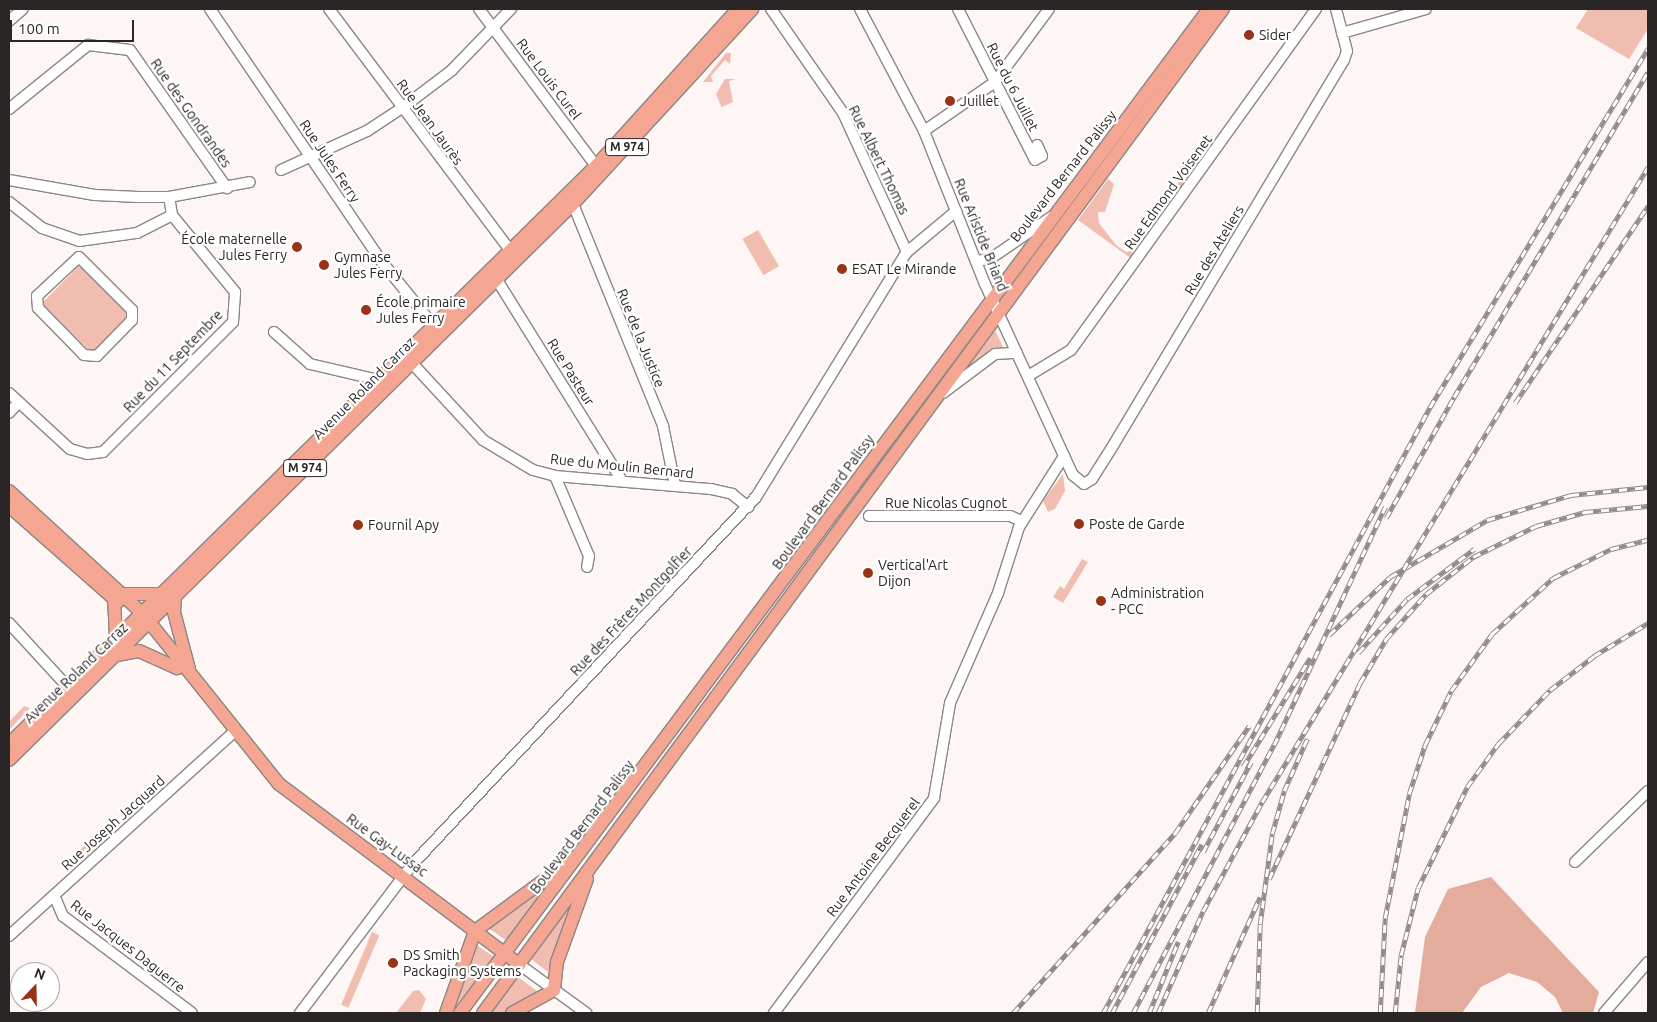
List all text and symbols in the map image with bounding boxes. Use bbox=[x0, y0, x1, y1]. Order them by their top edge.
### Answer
scale bar bbox=[12, 10, 136, 42]
text: 100 m bbox=[18, 20, 60, 37]
place label: Sider bbox=[1259, 27, 1291, 43]
marker: Sider bbox=[1243, 29, 1255, 41]
street label: Rue Louis Curel bbox=[513, 35, 585, 123]
street label: Rue du 6 Juillet bbox=[983, 40, 1043, 134]
street label: Rue des Gondrandes bbox=[147, 55, 235, 171]
street label: Rue Jean Jaurès bbox=[393, 76, 467, 168]
place label: Juillet bbox=[960, 93, 999, 109]
marker: Juillet bbox=[944, 95, 956, 107]
street label: Rue Albert Thomas bbox=[845, 103, 913, 217]
street label: Boulevard Bernard Palissy bbox=[1006, 107, 1120, 245]
street label: Rue Jules Ferry bbox=[296, 117, 364, 205]
street label: Rue Edmond Voisenet bbox=[1121, 131, 1215, 253]
road number: M 974 bbox=[604, 138, 650, 156]
street label: Rue Aristide Briand bbox=[951, 176, 1011, 294]
street label: Rue des Ateliers bbox=[1181, 202, 1247, 298]
place label: École maternelle Jules Ferry bbox=[181, 231, 287, 264]
marker: École maternelle Jules Ferry bbox=[291, 241, 303, 253]
place label: Gymnase Jules Ferry bbox=[334, 249, 402, 282]
marker: Gymnase Jules Ferry bbox=[318, 259, 330, 271]
place label: ESAT Le Mirande bbox=[852, 261, 957, 277]
marker: ESAT Le Mirande bbox=[836, 263, 848, 275]
street label: Rue de la Justice bbox=[614, 286, 668, 390]
place label: École primaire Jules Ferry bbox=[376, 294, 466, 326]
marker: École primaire Jules Ferry bbox=[360, 304, 372, 316]
street label: Rue du 11 Septembre bbox=[120, 306, 226, 416]
street label: Avenue Roland Carraz bbox=[309, 333, 419, 443]
street label: Rue Pasteur bbox=[544, 335, 598, 409]
street label: Boulevard Bernard Palissy bbox=[768, 431, 878, 573]
street label: Rue du Moulin Bernard bbox=[549, 450, 695, 482]
road number: M 974 bbox=[282, 458, 328, 478]
street label: Rue Nicolas Cugnot bbox=[885, 495, 1007, 511]
place label: Poste de Garde bbox=[1089, 516, 1185, 532]
place label: Fournil Apy bbox=[368, 517, 439, 533]
marker: Poste de Garde bbox=[1073, 518, 1085, 530]
marker: Fournil Apy bbox=[352, 519, 364, 531]
street label: Rue des Frères Montgolfier bbox=[567, 543, 695, 679]
place label: Vertical'Art Dijon bbox=[878, 557, 948, 590]
marker: Vertical'Art Dijon bbox=[862, 567, 874, 579]
place label: Administration - PCC bbox=[1111, 585, 1204, 618]
marker: Administration - PCC bbox=[1095, 595, 1107, 607]
street label: Avenue Roland Carraz bbox=[21, 619, 131, 727]
street label: Boulevard Bernard Palissy bbox=[526, 757, 638, 897]
street label: Rue Joseph Jacquard bbox=[58, 772, 168, 874]
street label: Rue Antoine Becquerel bbox=[823, 794, 923, 920]
street label: Rue Gay-Lussac bbox=[343, 810, 431, 880]
street label: Rue Jacques Daguerre bbox=[67, 896, 189, 996]
place label: DS Smith Packaging Systems bbox=[403, 947, 521, 980]
marker: DS Smith Packaging Systems bbox=[387, 957, 399, 969]
north arrow bbox=[10, 962, 60, 1012]
text: N bbox=[32, 965, 48, 983]

